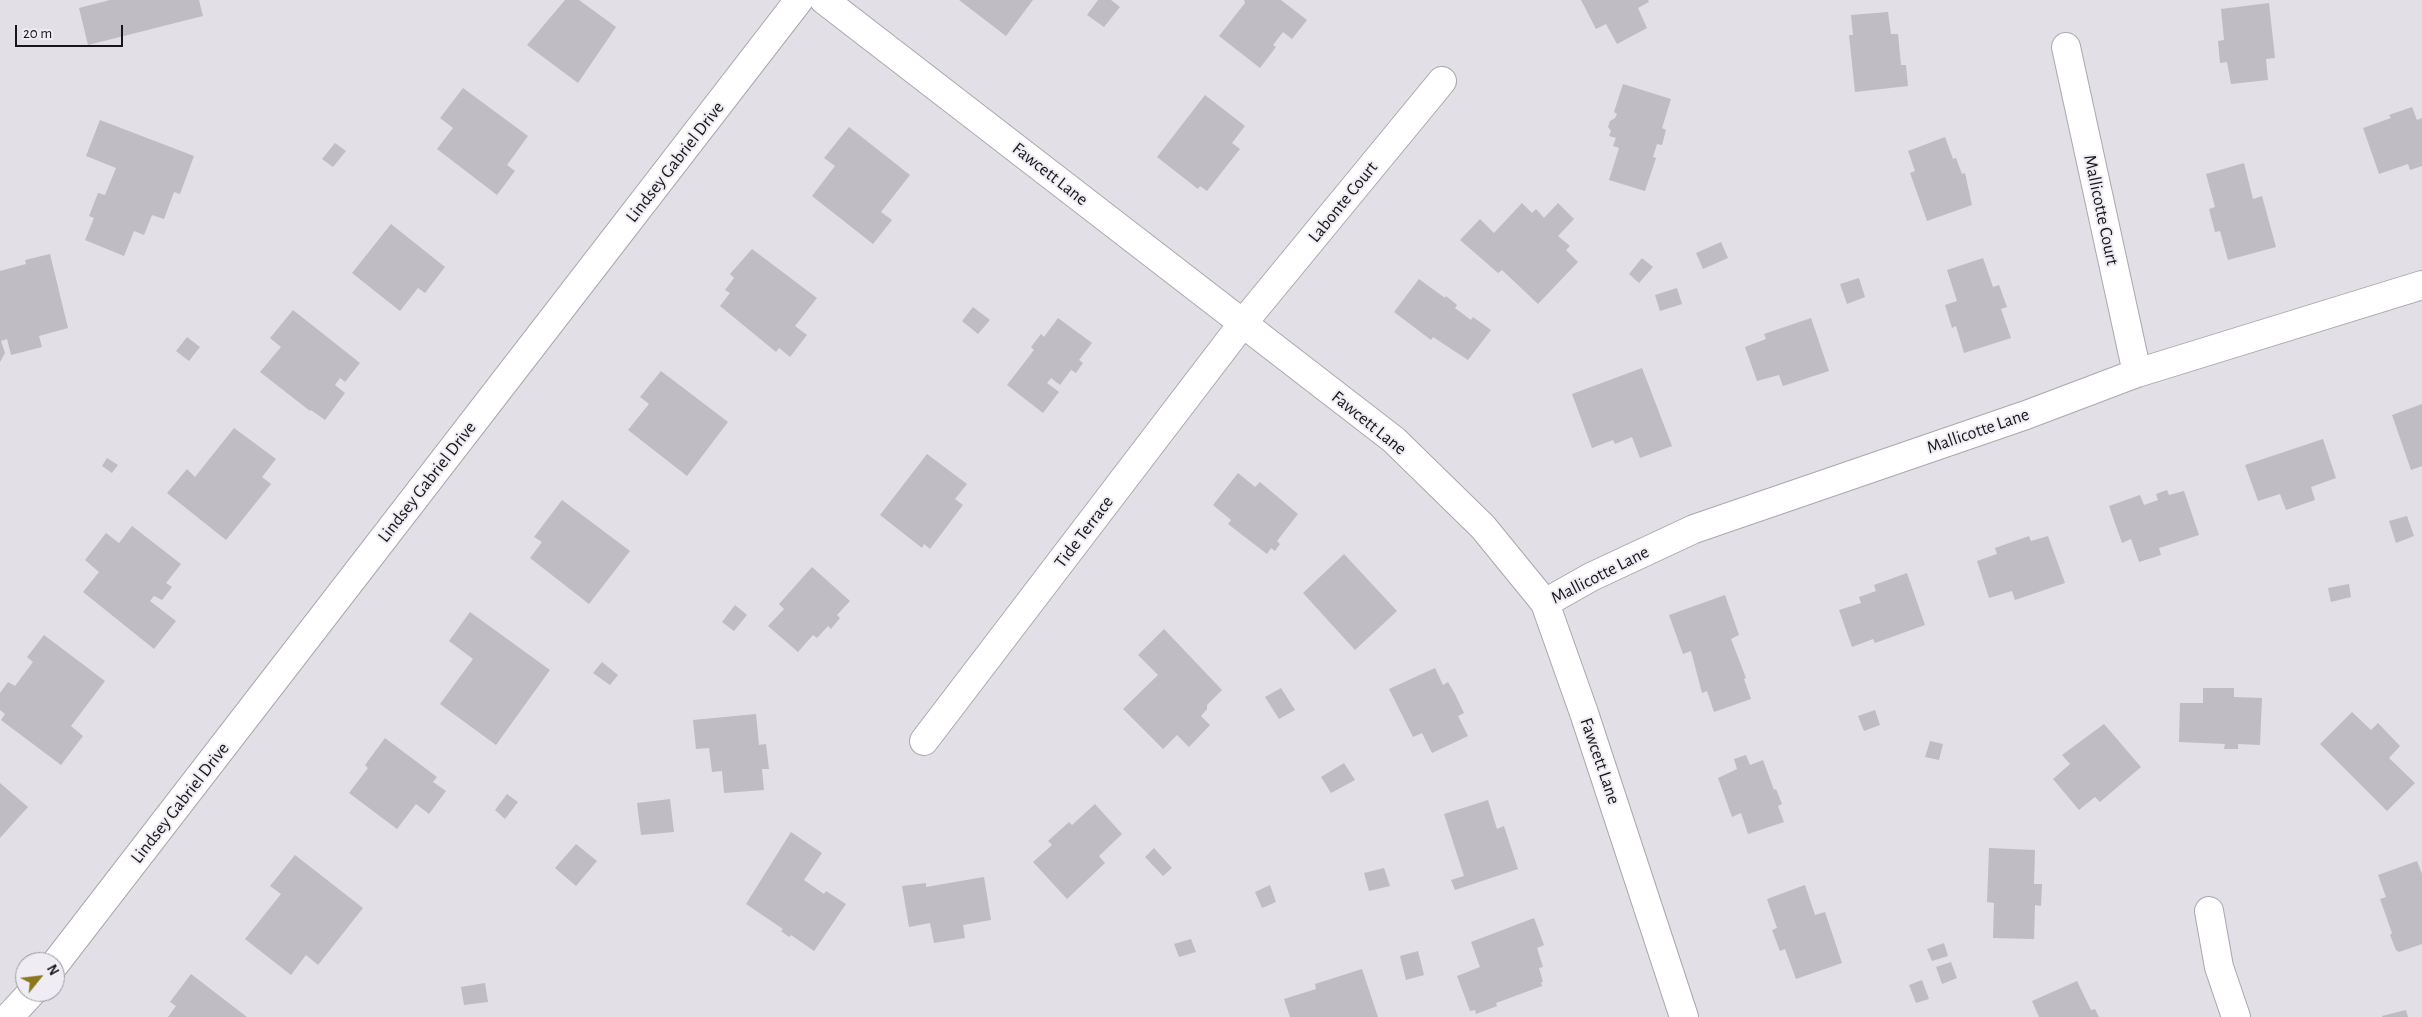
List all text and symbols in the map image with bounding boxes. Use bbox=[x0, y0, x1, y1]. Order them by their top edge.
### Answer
scale bar bbox=[18, 15, 125, 47]
text: 20 m bbox=[23, 26, 52, 41]
street label: Lindsey Gabriel Drive bbox=[621, 97, 729, 227]
street label: Fawcett Lane bbox=[1008, 138, 1092, 210]
street label: Mallicotte Court bbox=[2079, 153, 2123, 267]
street label: Labonte Court bbox=[1304, 157, 1382, 247]
street label: Fawcett Lane bbox=[1327, 386, 1411, 460]
street label: Mallicotte Lane bbox=[1924, 403, 2032, 459]
street label: Lindsey Gabriel Drive bbox=[373, 417, 481, 547]
street label: Tide Terrace bbox=[1050, 492, 1118, 572]
street label: Mallicotte Lane bbox=[1547, 541, 1653, 609]
street label: Fawcett Lane bbox=[1575, 715, 1625, 807]
street label: Lindsey Gabriel Drive bbox=[126, 738, 234, 868]
north arrow bbox=[15, 952, 65, 1002]
text: N bbox=[44, 963, 61, 978]

